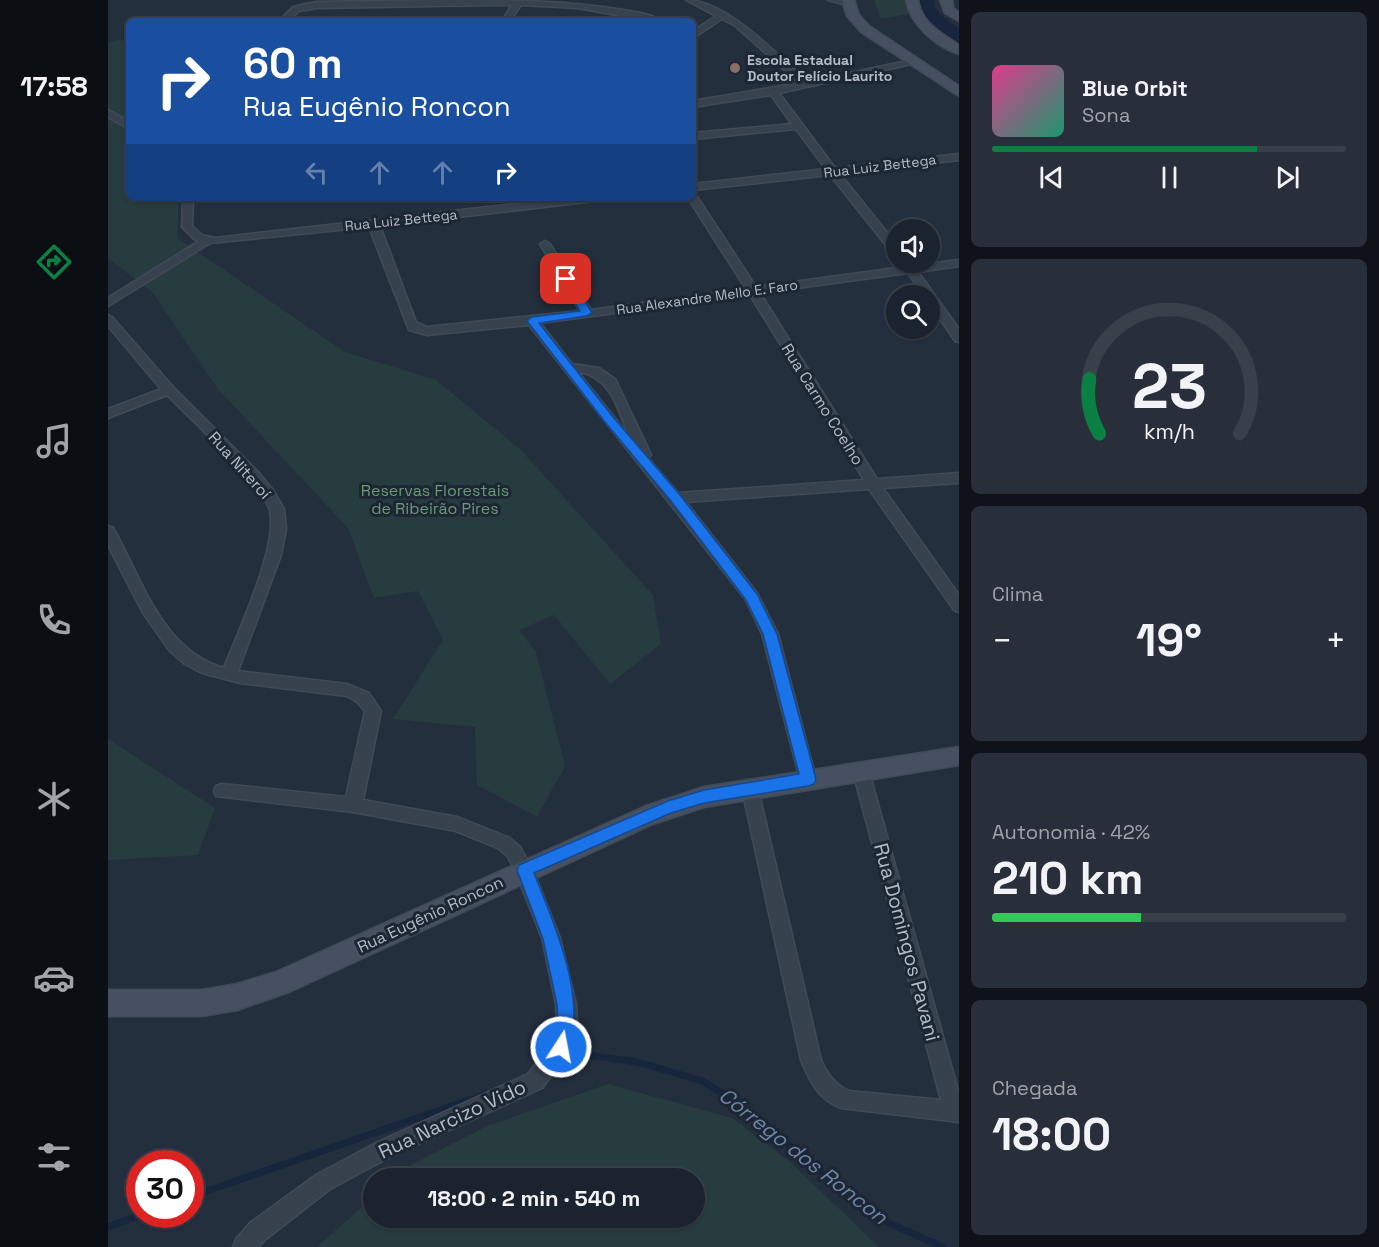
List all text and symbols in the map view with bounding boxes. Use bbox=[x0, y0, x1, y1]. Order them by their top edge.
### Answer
text: 60 m bbox=[243, 37, 343, 90]
icon: right bbox=[144, 42, 222, 120]
place label: Escola Estadual Doutor Felício Laurito bbox=[747, 51, 892, 85]
marker: Escola Estadual Doutor Felício Laurito bbox=[728, 61, 742, 75]
text: 17:58 bbox=[20, 69, 88, 104]
text: Blue Orbit bbox=[1082, 74, 1188, 102]
text: Rua Eugênio Roncon bbox=[243, 89, 511, 124]
text: Sona bbox=[1082, 102, 1130, 128]
street label: Rua Luiz Bettega bbox=[823, 150, 937, 182]
icon: left bbox=[300, 156, 333, 189]
icon: ahead bbox=[363, 156, 396, 189]
icon: ahead bbox=[426, 156, 459, 189]
icon: right bbox=[489, 156, 522, 189]
icon: previous bbox=[1035, 161, 1068, 194]
icon: pause bbox=[1153, 161, 1186, 194]
icon: next bbox=[1271, 161, 1304, 194]
street label: Rua Luiz Bettega bbox=[344, 205, 458, 235]
map controls bbox=[886, 219, 940, 339]
button: sound bbox=[886, 219, 940, 273]
icon: directions bbox=[33, 241, 75, 283]
pin bbox=[540, 253, 591, 304]
icon: arrive bbox=[549, 262, 582, 295]
street label: Rua Alexandre Mello E. Faro bbox=[615, 275, 799, 319]
button: search bbox=[886, 285, 940, 339]
street label: Rua Carmo Coelho bbox=[777, 339, 869, 469]
text: 23 bbox=[1131, 347, 1206, 426]
text: km/h bbox=[1143, 418, 1195, 445]
icon: music bbox=[33, 420, 75, 462]
street label: Rua Niteroí bbox=[204, 427, 276, 504]
park label: Reservas Florestais de Ribeirão Pires bbox=[361, 480, 509, 519]
text: Clima bbox=[992, 581, 1043, 607]
icon: phone bbox=[33, 599, 75, 641]
text: 19° bbox=[1136, 612, 1202, 669]
text: − bbox=[992, 620, 1012, 662]
text: + bbox=[1326, 620, 1346, 662]
icon: climate bbox=[33, 778, 75, 820]
text: Autonomia · 42% bbox=[992, 819, 1150, 845]
street label: Rua Domingos Pavani bbox=[868, 840, 946, 1044]
text: 210 km bbox=[992, 850, 1143, 907]
street label: Rua Eugênio Roncon bbox=[354, 871, 506, 957]
icon: car bbox=[33, 957, 75, 999]
position arrow bbox=[529, 1015, 593, 1079]
street label: Rua Narcizo Vido bbox=[374, 1073, 530, 1165]
text: Chegada bbox=[992, 1075, 1077, 1101]
water label: Córrego dos Roncon bbox=[714, 1081, 894, 1231]
text: 18:00 bbox=[992, 1106, 1111, 1163]
icon: filters bbox=[33, 1136, 75, 1178]
speed limit sign: 30 bbox=[126, 1150, 204, 1228]
text: 18:00 · 2 min · 540 m bbox=[428, 1184, 640, 1212]

